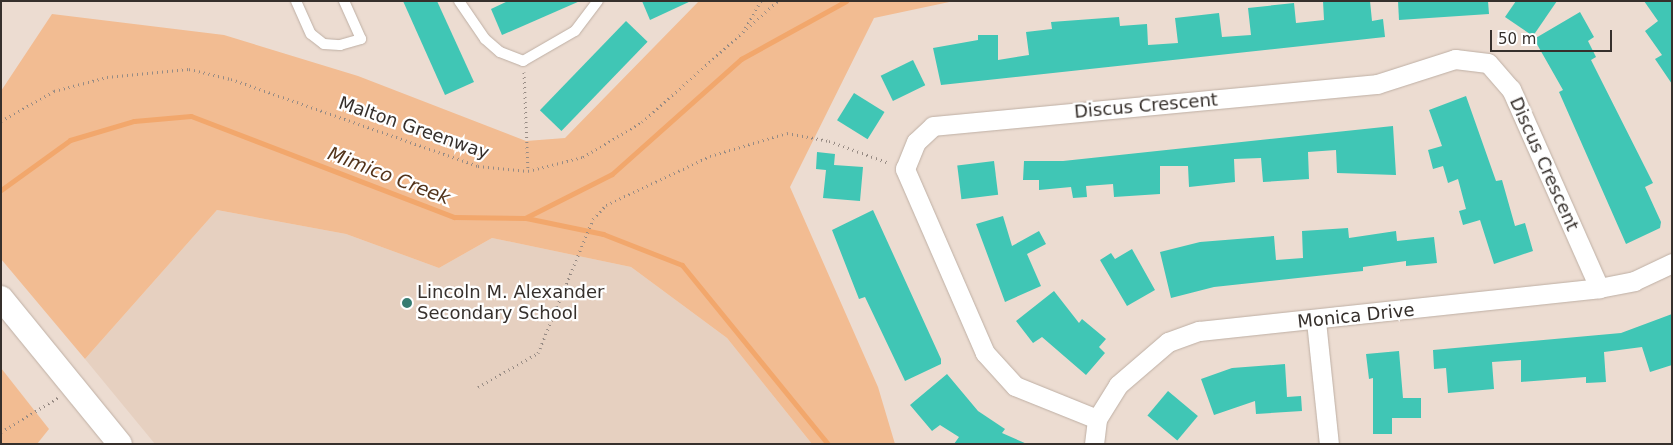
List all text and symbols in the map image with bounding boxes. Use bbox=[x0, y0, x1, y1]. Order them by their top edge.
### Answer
scale bar bbox=[1493, 20, 1616, 52]
text: 50 m bbox=[1498, 30, 1536, 48]
street label: Discus Crescent bbox=[1073, 89, 1219, 123]
street label: Malton Greenway bbox=[336, 92, 492, 164]
street label: Discus Crescent bbox=[1505, 94, 1583, 234]
water label: Mimico Creek bbox=[325, 142, 453, 210]
place label: Lincoln M. Alexander Secondary School bbox=[417, 282, 605, 324]
marker: Lincoln M. Alexander Secondary School bbox=[401, 297, 413, 309]
street label: Monica Drive bbox=[1296, 299, 1416, 333]

